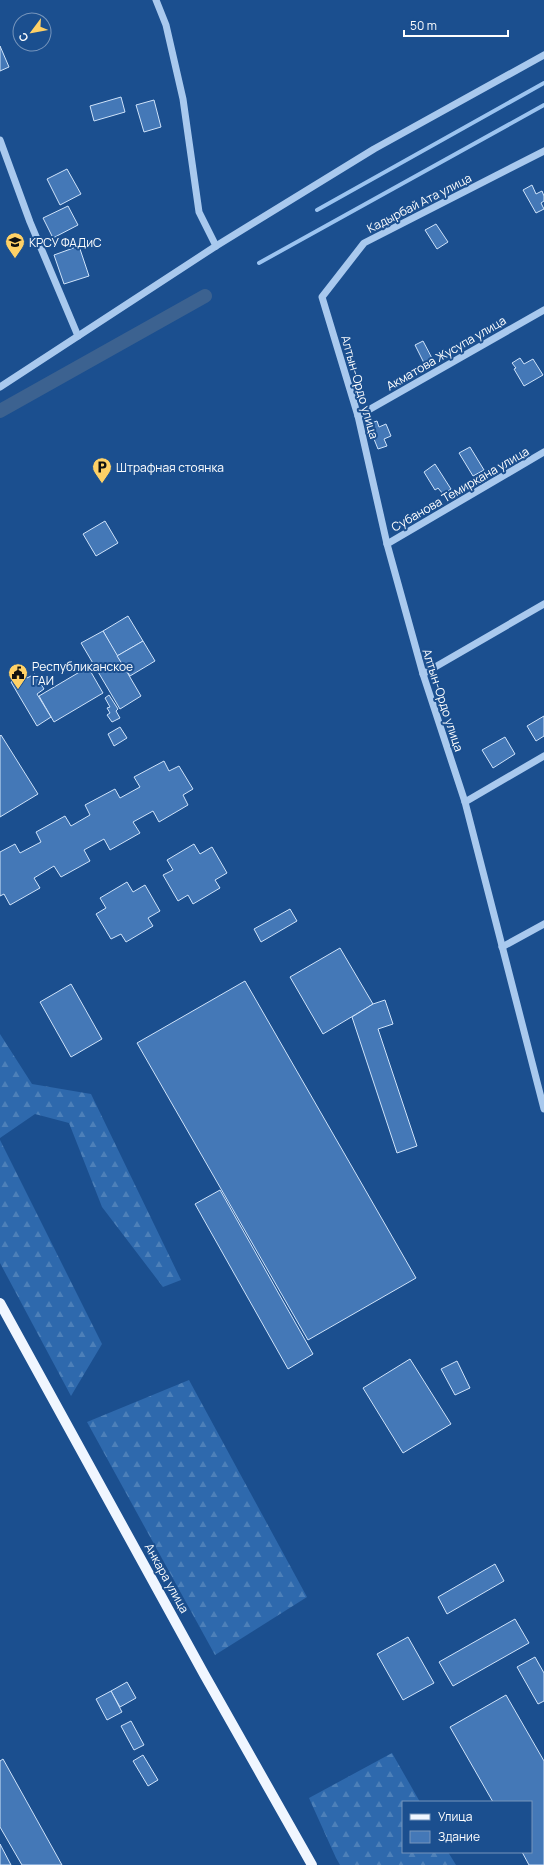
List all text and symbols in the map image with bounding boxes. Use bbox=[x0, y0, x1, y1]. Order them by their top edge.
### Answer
north arrow bbox=[12, 12, 52, 52]
scale bar bbox=[404, 12, 508, 38]
text: 50 m bbox=[410, 17, 437, 34]
text: С bbox=[15, 30, 32, 45]
street label: Кадырбай Ата улица bbox=[364, 169, 474, 237]
school or university icon: КРСУ ФАДиС bbox=[4, 231, 26, 259]
place label: КРСУ ФАДиС bbox=[29, 234, 102, 251]
street label: Акматова Жусупа улица bbox=[383, 312, 509, 394]
street label: Алтын-Ордо улица bbox=[337, 333, 383, 441]
street label: Субанова Темиркана улица bbox=[388, 443, 532, 535]
parking icon: Штрафная стоянка bbox=[91, 456, 113, 484]
place label: Штрафная стоянка bbox=[116, 459, 224, 476]
street label: Алтын-Ордо улица bbox=[418, 646, 468, 754]
place label: Республиканское ГАИ bbox=[32, 658, 133, 689]
public building icon: Республиканское ГАИ bbox=[7, 662, 29, 690]
street label: Анкара улица bbox=[141, 1540, 193, 1616]
legend bbox=[402, 1801, 532, 1853]
text: Улица bbox=[438, 1808, 472, 1825]
text: Здание bbox=[438, 1828, 480, 1845]

